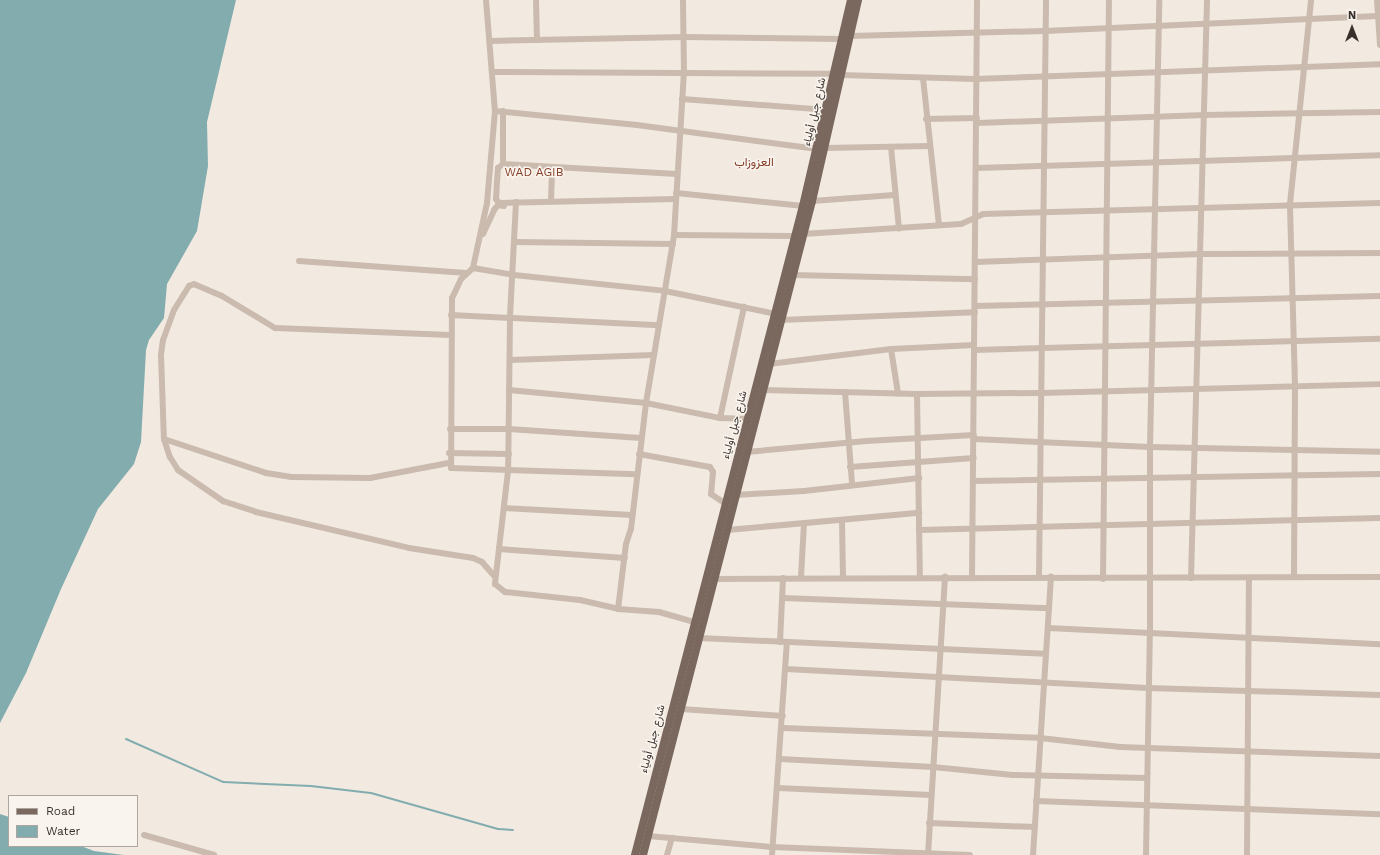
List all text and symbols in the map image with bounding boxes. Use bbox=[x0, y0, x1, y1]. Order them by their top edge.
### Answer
north arrow bbox=[1332, 8, 1372, 48]
text: N bbox=[1348, 9, 1356, 22]
street label: شارع جبل أولياء bbox=[801, 76, 829, 148]
district label: العزوزاب bbox=[734, 156, 774, 170]
district label: WAD AGIB bbox=[500, 166, 568, 180]
street label: شارع جبل أولياء bbox=[720, 389, 750, 461]
street label: شارع جبل أولياء bbox=[638, 703, 668, 775]
legend bbox=[8, 795, 138, 847]
text: Road bbox=[46, 804, 75, 818]
text: Water bbox=[46, 824, 80, 838]

